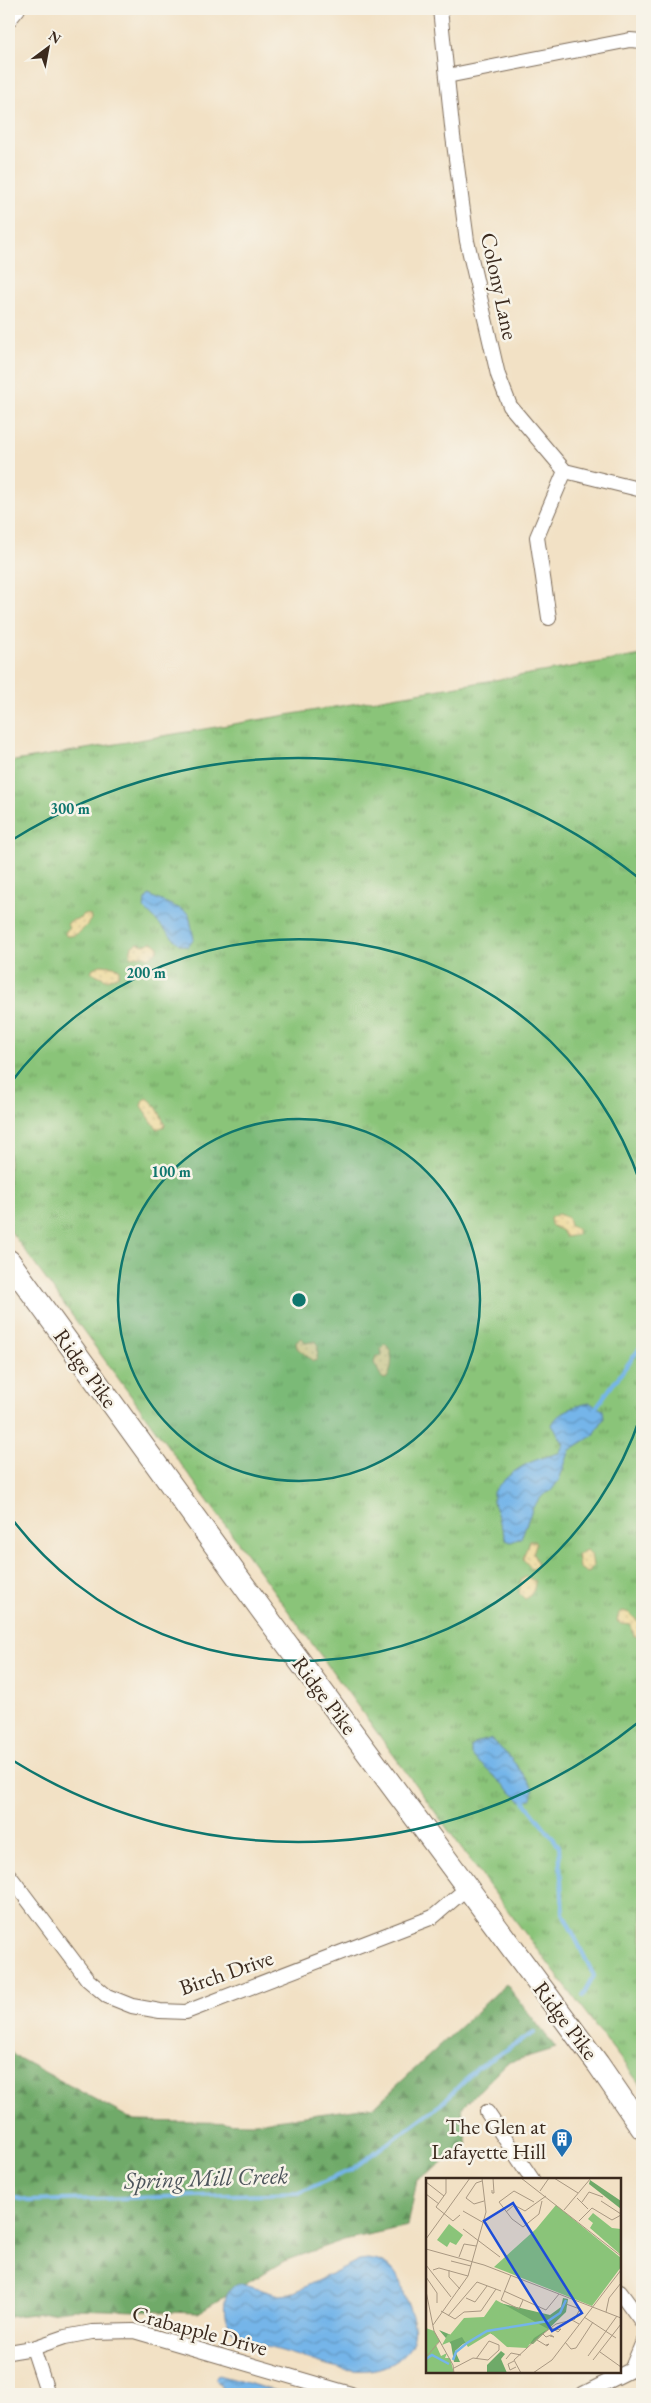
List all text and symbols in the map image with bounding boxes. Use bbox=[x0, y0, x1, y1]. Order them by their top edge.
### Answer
north arrow bbox=[22, 22, 72, 72]
text: N bbox=[45, 26, 65, 48]
street label: Colony Lane bbox=[474, 230, 525, 343]
text: 300 m bbox=[50, 799, 90, 818]
text: 200 m bbox=[126, 963, 166, 982]
text: 100 m bbox=[151, 1162, 191, 1181]
centre of rings bbox=[290, 1291, 308, 1309]
street label: Ridge Pike bbox=[47, 1323, 124, 1414]
street label: Ridge Pike bbox=[286, 1650, 364, 1741]
street label: Birch Drive bbox=[175, 1943, 277, 2002]
street label: Ridge Pike bbox=[527, 1975, 605, 2066]
place label: The Glen at Lafayette Hill bbox=[431, 2112, 546, 2166]
building icon: The Glen at Lafayette Hill bbox=[550, 2127, 574, 2158]
water label: Spring Mill Creek bbox=[122, 2159, 289, 2196]
inset map bbox=[426, 2178, 621, 2373]
street label: Crabapple Drive bbox=[129, 2298, 271, 2363]

